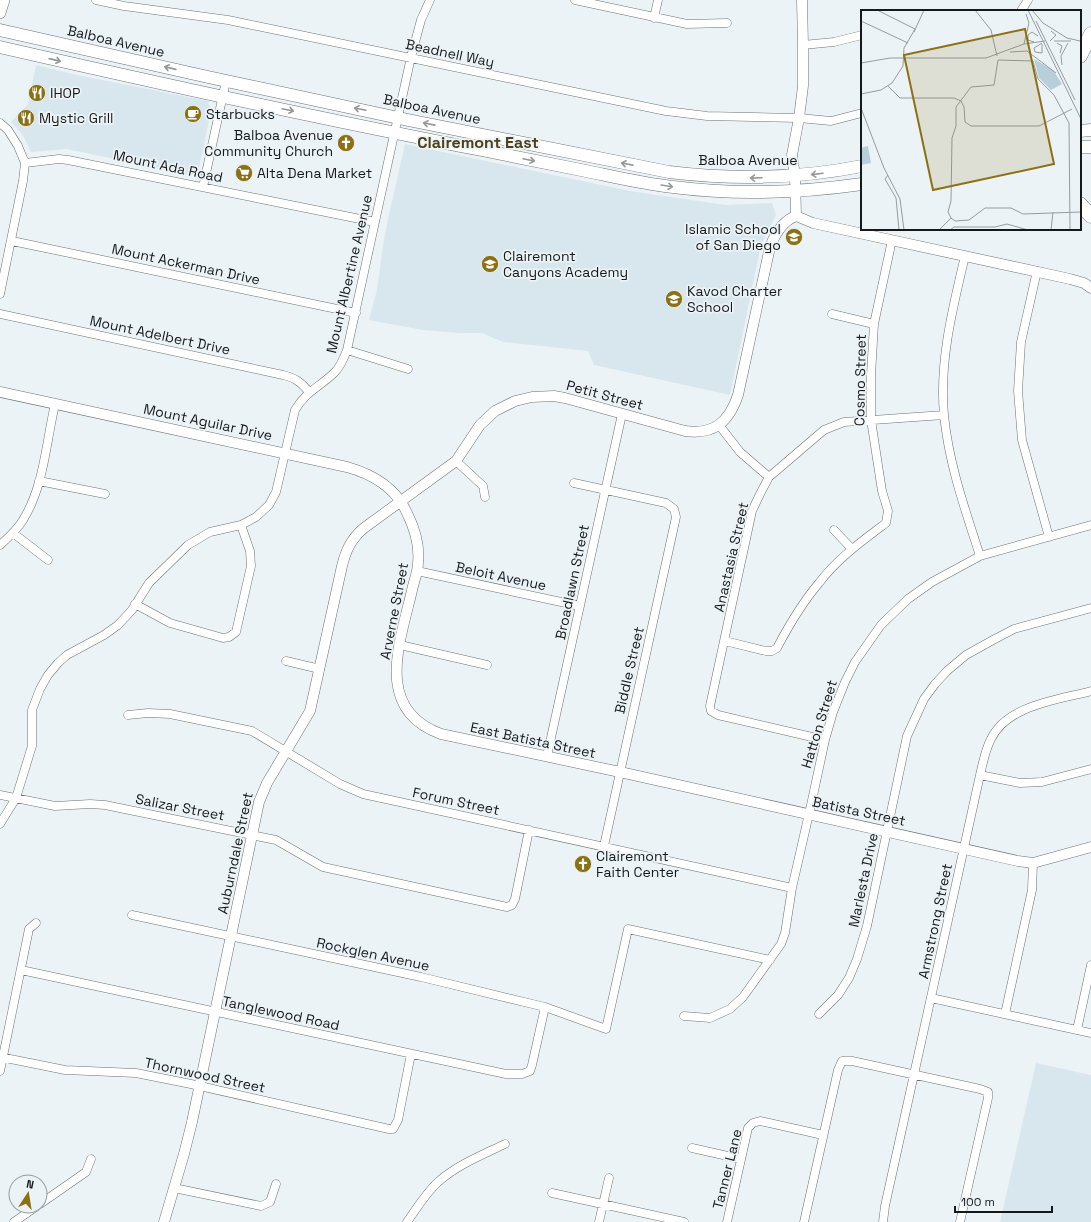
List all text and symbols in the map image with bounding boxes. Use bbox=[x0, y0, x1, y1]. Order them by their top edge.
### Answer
inset map bbox=[861, 10, 1081, 230]
street label: Balboa Avenue bbox=[66, 21, 166, 61]
street label: Beadnell Way bbox=[404, 35, 496, 71]
one-way arrow bbox=[48, 56, 61, 64]
one-way arrow bbox=[164, 64, 177, 72]
restaurant icon: IHOP bbox=[27, 83, 47, 103]
place label: IHOP bbox=[50, 84, 80, 102]
street label: Balboa Avenue bbox=[382, 90, 482, 128]
cafe icon: Starbucks bbox=[183, 104, 203, 124]
one-way arrow bbox=[353, 104, 366, 112]
place label: Starbucks bbox=[206, 105, 275, 123]
one-way arrow bbox=[281, 107, 294, 115]
restaurant icon: Mystic Grill bbox=[16, 108, 36, 128]
place label: Mystic Grill bbox=[39, 109, 114, 127]
one-way arrow bbox=[422, 119, 435, 127]
place label: Balboa Avenue Community Church bbox=[204, 126, 333, 160]
district label: Clairemont East bbox=[417, 132, 539, 153]
church icon: Balboa Avenue Community Church bbox=[336, 133, 356, 153]
street label: Mount Ada Road bbox=[112, 146, 224, 186]
street label: Balboa Avenue bbox=[698, 151, 798, 169]
one-way arrow bbox=[522, 157, 535, 165]
one-way arrow bbox=[621, 160, 634, 168]
supermarket icon: Alta Dena Market bbox=[234, 163, 254, 183]
place label: Alta Dena Market bbox=[257, 164, 372, 182]
one-way arrow bbox=[811, 170, 824, 178]
one-way arrow bbox=[750, 174, 763, 182]
one-way arrow bbox=[660, 182, 673, 190]
street label: Mount Albertine Avenue bbox=[322, 193, 376, 355]
place label: Islamic School of San Diego bbox=[685, 220, 781, 254]
school or university icon: Islamic School of San Diego bbox=[784, 227, 804, 247]
street label: Mount Ackerman Drive bbox=[110, 239, 262, 289]
place label: Clairemont Canyons Academy bbox=[503, 247, 628, 281]
school or university icon: Clairemont Canyons Academy bbox=[480, 254, 500, 274]
place label: Kavod Charter School bbox=[687, 282, 782, 316]
school or university icon: Kavod Charter School bbox=[664, 289, 684, 309]
street label: Mount Adelbert Drive bbox=[88, 311, 232, 359]
street label: Cosmo Street bbox=[850, 334, 870, 426]
street label: Petit Street bbox=[565, 376, 645, 414]
street label: Mount Aguilar Drive bbox=[142, 400, 274, 444]
street label: Anastasia Street bbox=[710, 500, 752, 614]
street label: Broadlawn Street bbox=[551, 523, 593, 641]
street label: Beloit Avenue bbox=[454, 558, 548, 594]
street label: Arverne Street bbox=[376, 561, 412, 661]
street label: Biddle Street bbox=[610, 625, 648, 715]
street label: Hatton Street bbox=[797, 677, 841, 771]
street label: East Batista Street bbox=[469, 718, 597, 762]
street label: Forum Street bbox=[411, 783, 501, 819]
street label: Salizar Street bbox=[134, 790, 226, 824]
street label: Auburndale Street bbox=[213, 790, 257, 916]
street label: Batista Street bbox=[811, 792, 907, 830]
street label: Marlesta Drive bbox=[844, 831, 882, 929]
place label: Clairemont Faith Center bbox=[596, 847, 679, 881]
church icon: Clairemont Faith Center bbox=[573, 854, 593, 874]
street label: Armstrong Street bbox=[914, 862, 956, 980]
street label: Rockglen Avenue bbox=[315, 933, 431, 975]
street label: Tanglewood Road bbox=[221, 992, 341, 1034]
street label: Thornwood Street bbox=[143, 1053, 267, 1097]
street label: Tanner Lane bbox=[708, 1127, 746, 1211]
north arrow bbox=[8, 1174, 48, 1214]
text: N bbox=[25, 1177, 35, 1192]
scale bar bbox=[955, 1188, 1052, 1214]
text: 100 m bbox=[961, 1194, 995, 1210]

